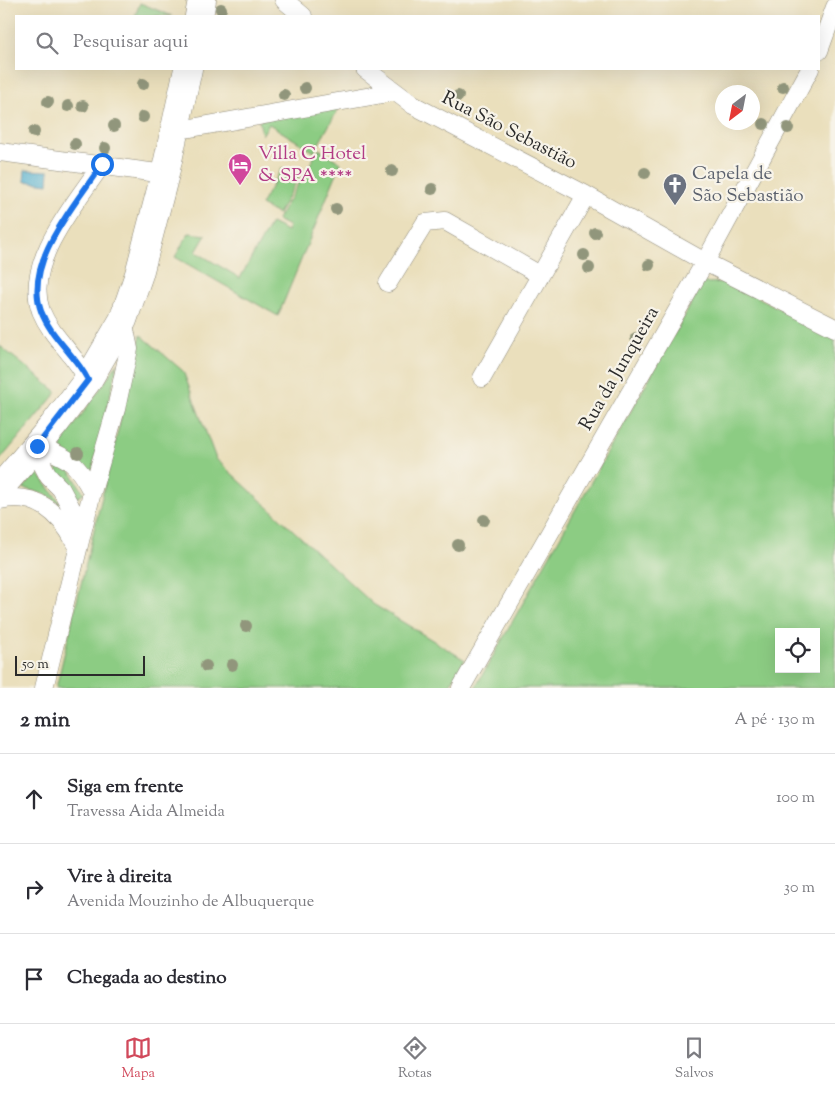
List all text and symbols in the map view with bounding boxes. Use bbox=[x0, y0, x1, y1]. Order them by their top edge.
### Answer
search box bbox=[15, 15, 820, 70]
icon: search bbox=[33, 29, 61, 57]
text: Pesquisar aqui bbox=[73, 29, 188, 56]
street label: Rua São Sebastião bbox=[437, 85, 581, 177]
north arrow bbox=[715, 85, 760, 130]
place label: Villa C Hotel & SPA **** bbox=[258, 141, 366, 190]
hotel icon: Villa C Hotel & SPA **** bbox=[227, 152, 253, 186]
route start bbox=[91, 153, 114, 176]
place label: Capela de São Sebastião bbox=[692, 161, 804, 210]
church icon: Capela de São Sebastião bbox=[662, 172, 688, 206]
street label: Rua da Junqueira bbox=[573, 302, 667, 436]
route end bbox=[26, 435, 49, 458]
map controls bbox=[775, 628, 820, 673]
button: locate bbox=[775, 628, 820, 673]
scale bar bbox=[15, 653, 145, 676]
text: 50 m bbox=[22, 655, 49, 675]
text: 2 min bbox=[20, 706, 70, 736]
text: A pé · 130 m bbox=[735, 709, 815, 732]
text: Siga em frente bbox=[67, 774, 183, 801]
icon: ahead bbox=[20, 785, 48, 813]
text: 100 m bbox=[776, 787, 815, 810]
text: Travessa Aida Almeida bbox=[67, 801, 225, 824]
text: Vire à direita bbox=[67, 864, 172, 891]
icon: right bbox=[20, 875, 48, 903]
text: 30 m bbox=[784, 877, 815, 900]
text: Avenida Mouzinho de Albuquerque bbox=[67, 891, 314, 914]
icon: arrive bbox=[20, 965, 48, 993]
text: Chegada ao destino bbox=[67, 965, 227, 992]
tab: Mapa bbox=[121, 1034, 155, 1084]
tab: Rotas bbox=[398, 1034, 432, 1084]
tab: Salvos bbox=[675, 1034, 713, 1084]

